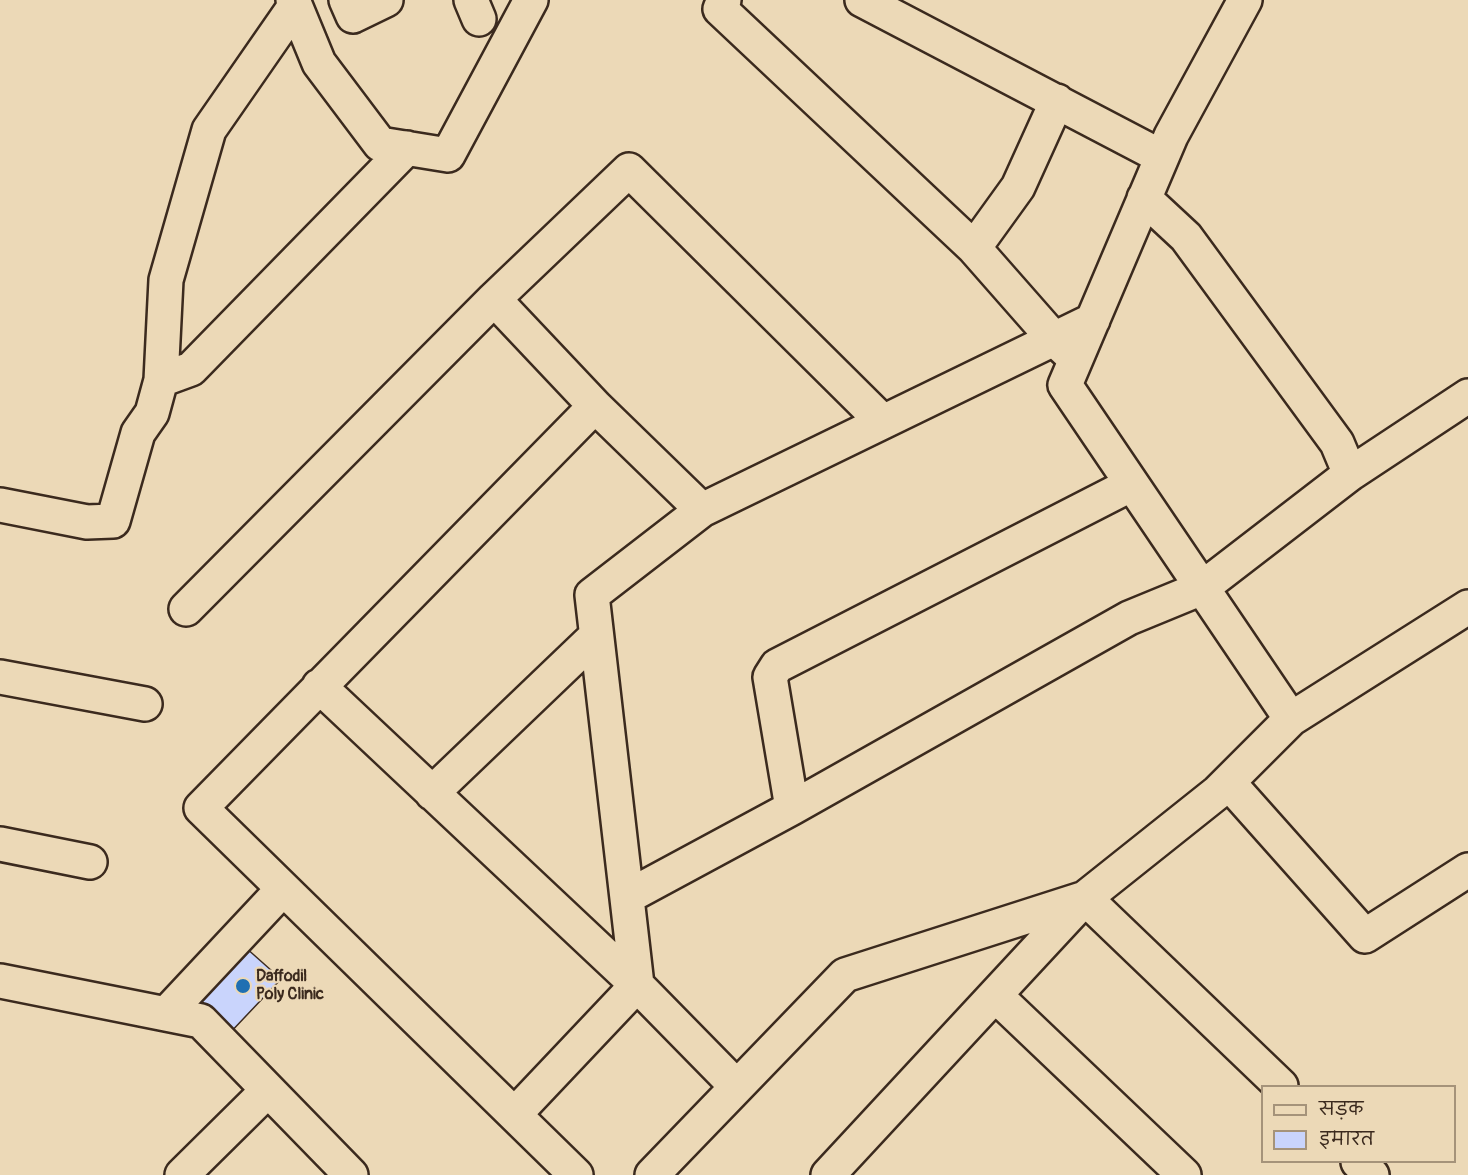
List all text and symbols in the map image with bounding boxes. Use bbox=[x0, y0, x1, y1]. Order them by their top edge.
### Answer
place label: Daffodil Poly Clinic bbox=[256, 967, 324, 1005]
marker: Daffodil Poly Clinic bbox=[234, 977, 252, 995]
legend bbox=[1261, 1085, 1456, 1163]
text: सड़क bbox=[1319, 1098, 1363, 1121]
text: इमारत bbox=[1319, 1128, 1374, 1151]

